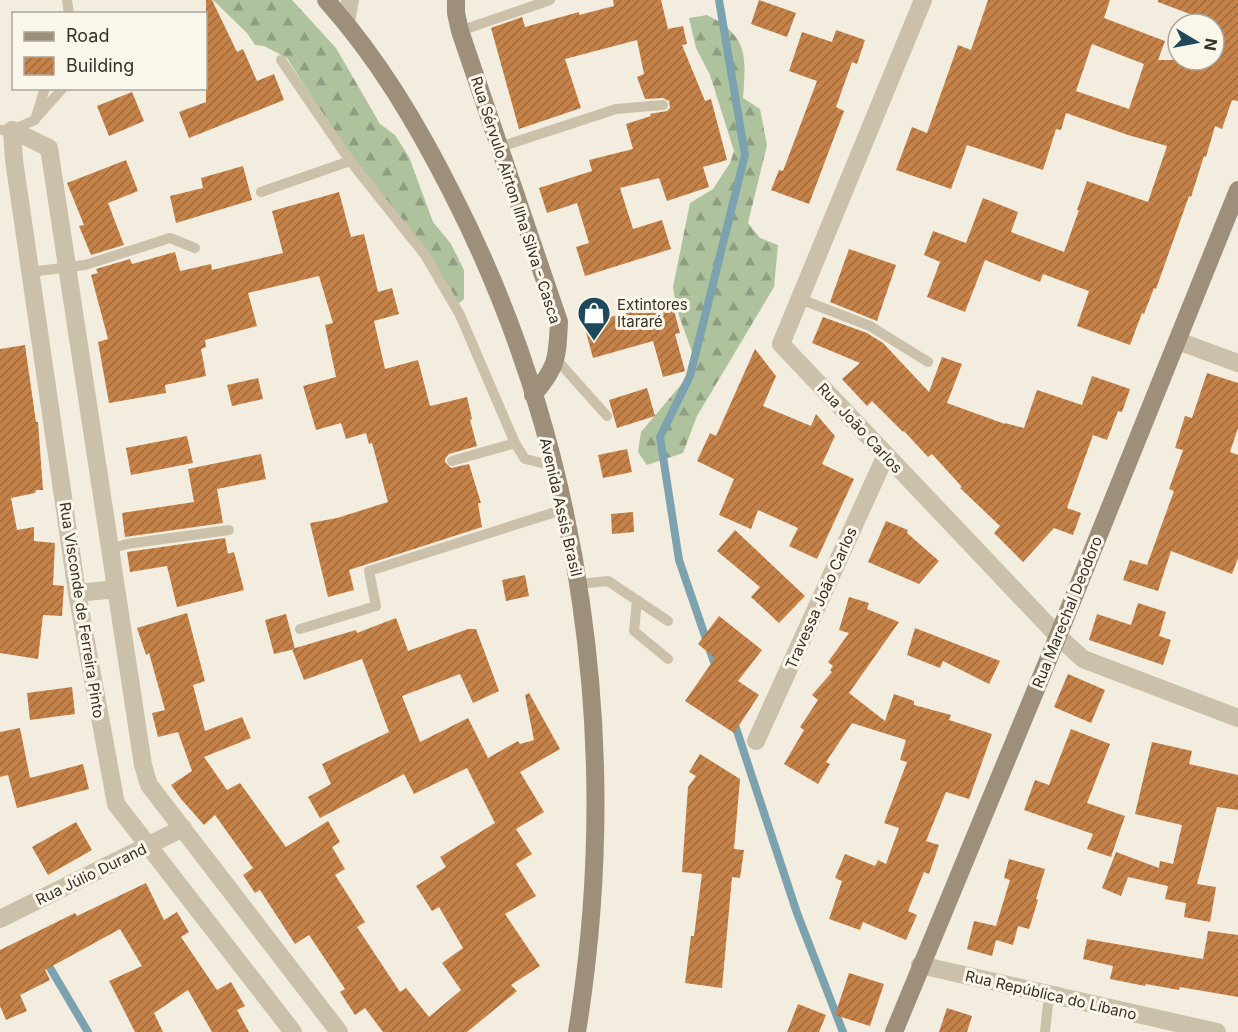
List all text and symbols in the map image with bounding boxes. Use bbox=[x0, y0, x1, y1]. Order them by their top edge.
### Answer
legend bbox=[12, 12, 207, 90]
north arrow bbox=[1166, 12, 1226, 72]
text: Road bbox=[66, 25, 109, 46]
text: N bbox=[1200, 37, 1222, 52]
text: Building bbox=[66, 55, 134, 76]
street label: Rua Sérvulo Airton Ilha Silva - Casca bbox=[467, 74, 565, 326]
shop icon: Extintores Itararé bbox=[576, 295, 612, 342]
place label: Extintores Itararé bbox=[617, 295, 688, 331]
street label: Rua João Carlos bbox=[813, 379, 907, 477]
street label: Avenida Assis Brasil bbox=[536, 436, 586, 578]
street label: Rua Visconde de Ferreira Pinto bbox=[56, 501, 108, 719]
street label: Travessa João Carlos bbox=[781, 524, 861, 672]
street label: Rua Marechal Deodoro bbox=[1028, 533, 1106, 691]
street label: Rua Júlio Durand bbox=[33, 839, 149, 909]
street label: Rua República do Líbano bbox=[963, 966, 1139, 1024]

